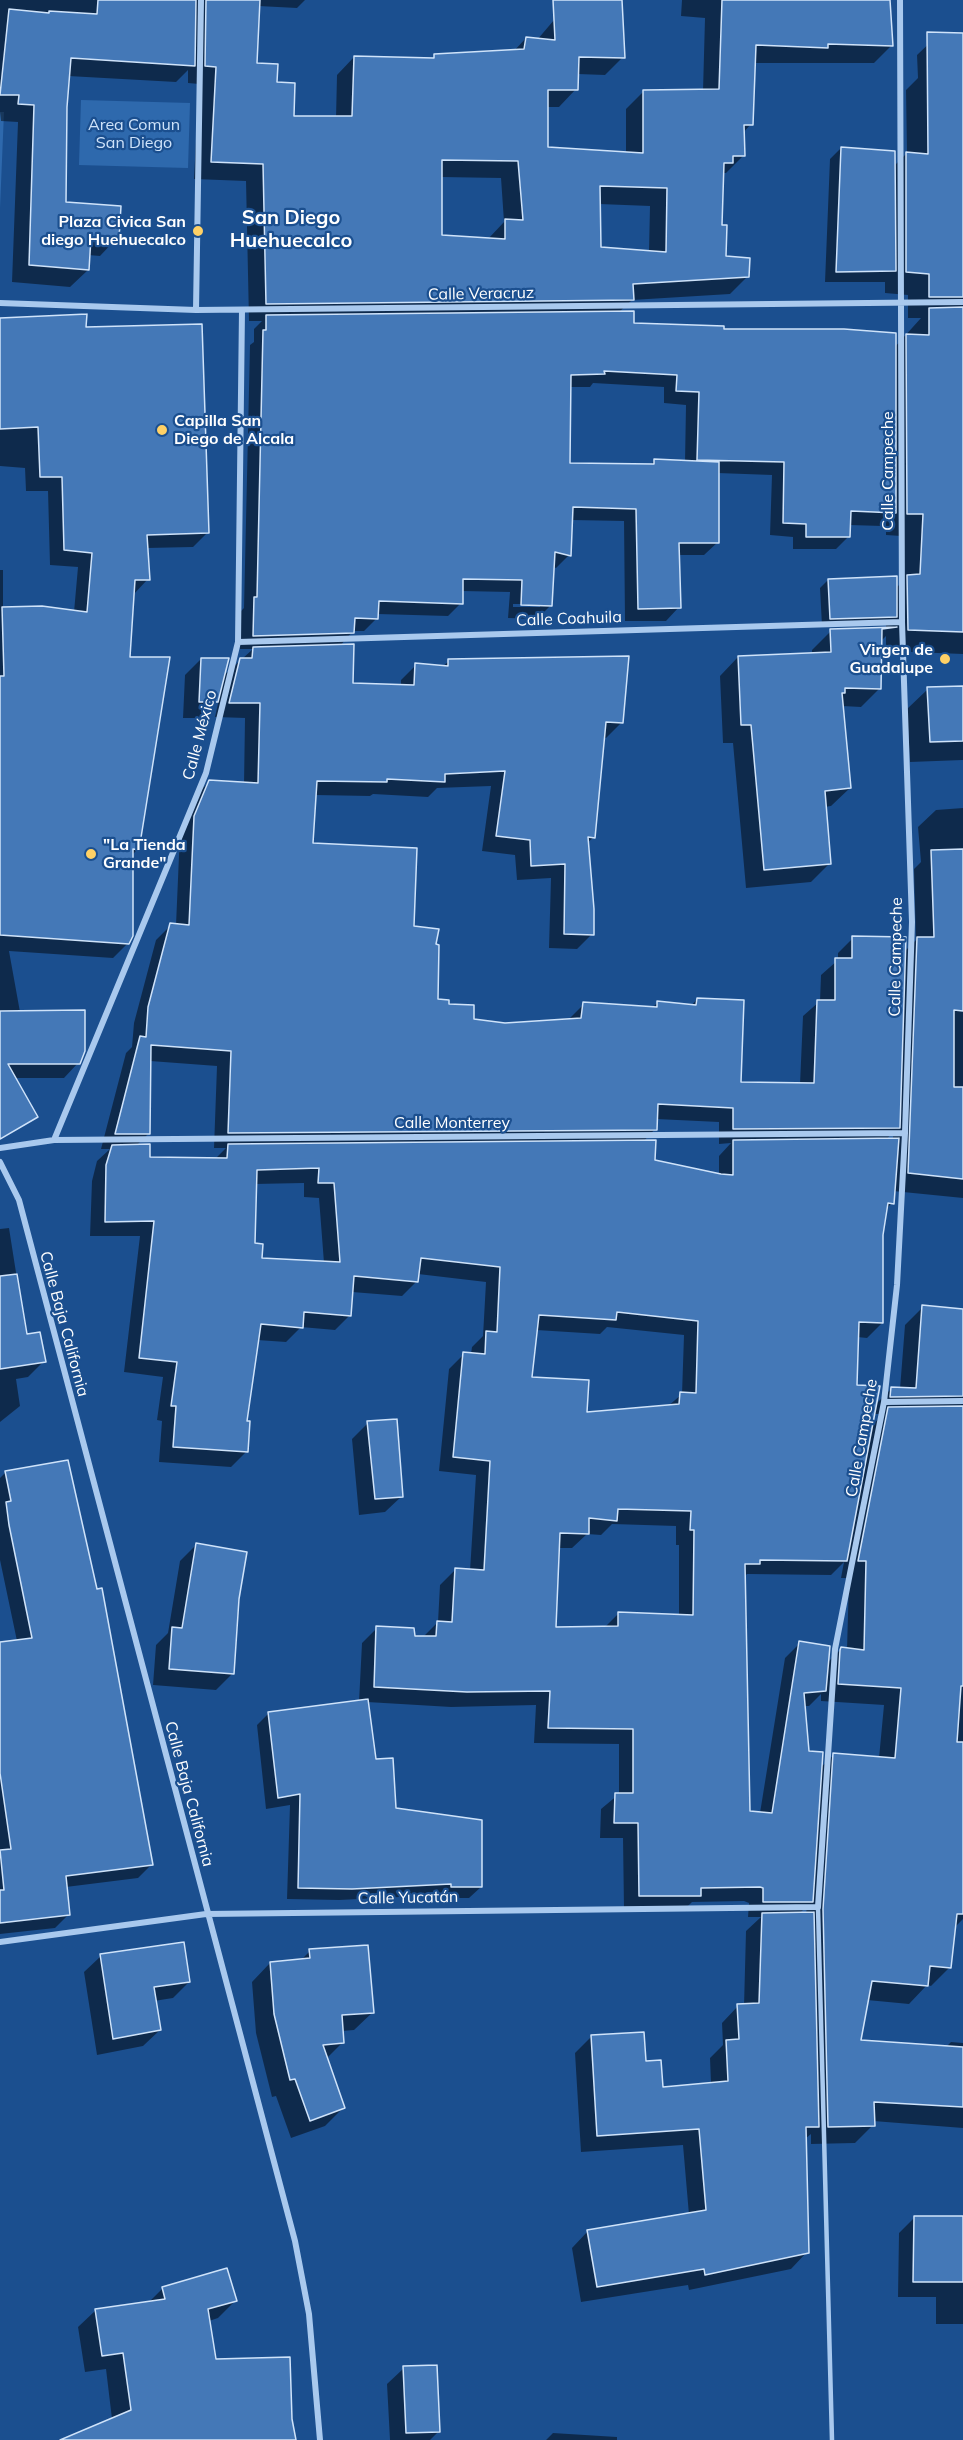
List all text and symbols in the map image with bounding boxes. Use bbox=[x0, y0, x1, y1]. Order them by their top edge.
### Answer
park label: Area Comun San Diego bbox=[88, 115, 180, 153]
district label: San Diego Huehuecalco bbox=[230, 206, 352, 253]
place label: Plaza Civica San diego Huehuecalco bbox=[41, 212, 186, 250]
marker: Plaza Civica San diego Huehuecalco bbox=[191, 224, 205, 238]
street label: Calle Veracruz bbox=[428, 283, 534, 305]
place label: Capilla San Diego de Alcala bbox=[174, 411, 294, 449]
street label: Calle Campeche bbox=[878, 411, 898, 531]
marker: Capilla San Diego de Alcala bbox=[155, 423, 169, 437]
street label: Calle Coahuila bbox=[516, 608, 622, 630]
place label: Virgen de Guadalupe bbox=[849, 640, 933, 678]
marker: Virgen de Guadalupe bbox=[938, 652, 952, 666]
street label: Calle México bbox=[179, 688, 221, 782]
place label: "La Tienda Grande" bbox=[103, 835, 186, 873]
marker: "La Tienda Grande" bbox=[84, 847, 98, 861]
street label: Calle Campeche bbox=[885, 897, 907, 1017]
street label: Calle Monterrey bbox=[394, 1113, 510, 1133]
street label: Calle Baja California bbox=[35, 1249, 93, 1399]
street label: Calle Campeche bbox=[842, 1378, 882, 1498]
street label: Calle Baja California bbox=[160, 1719, 218, 1869]
street label: Calle Yucatán bbox=[358, 1888, 458, 1908]

